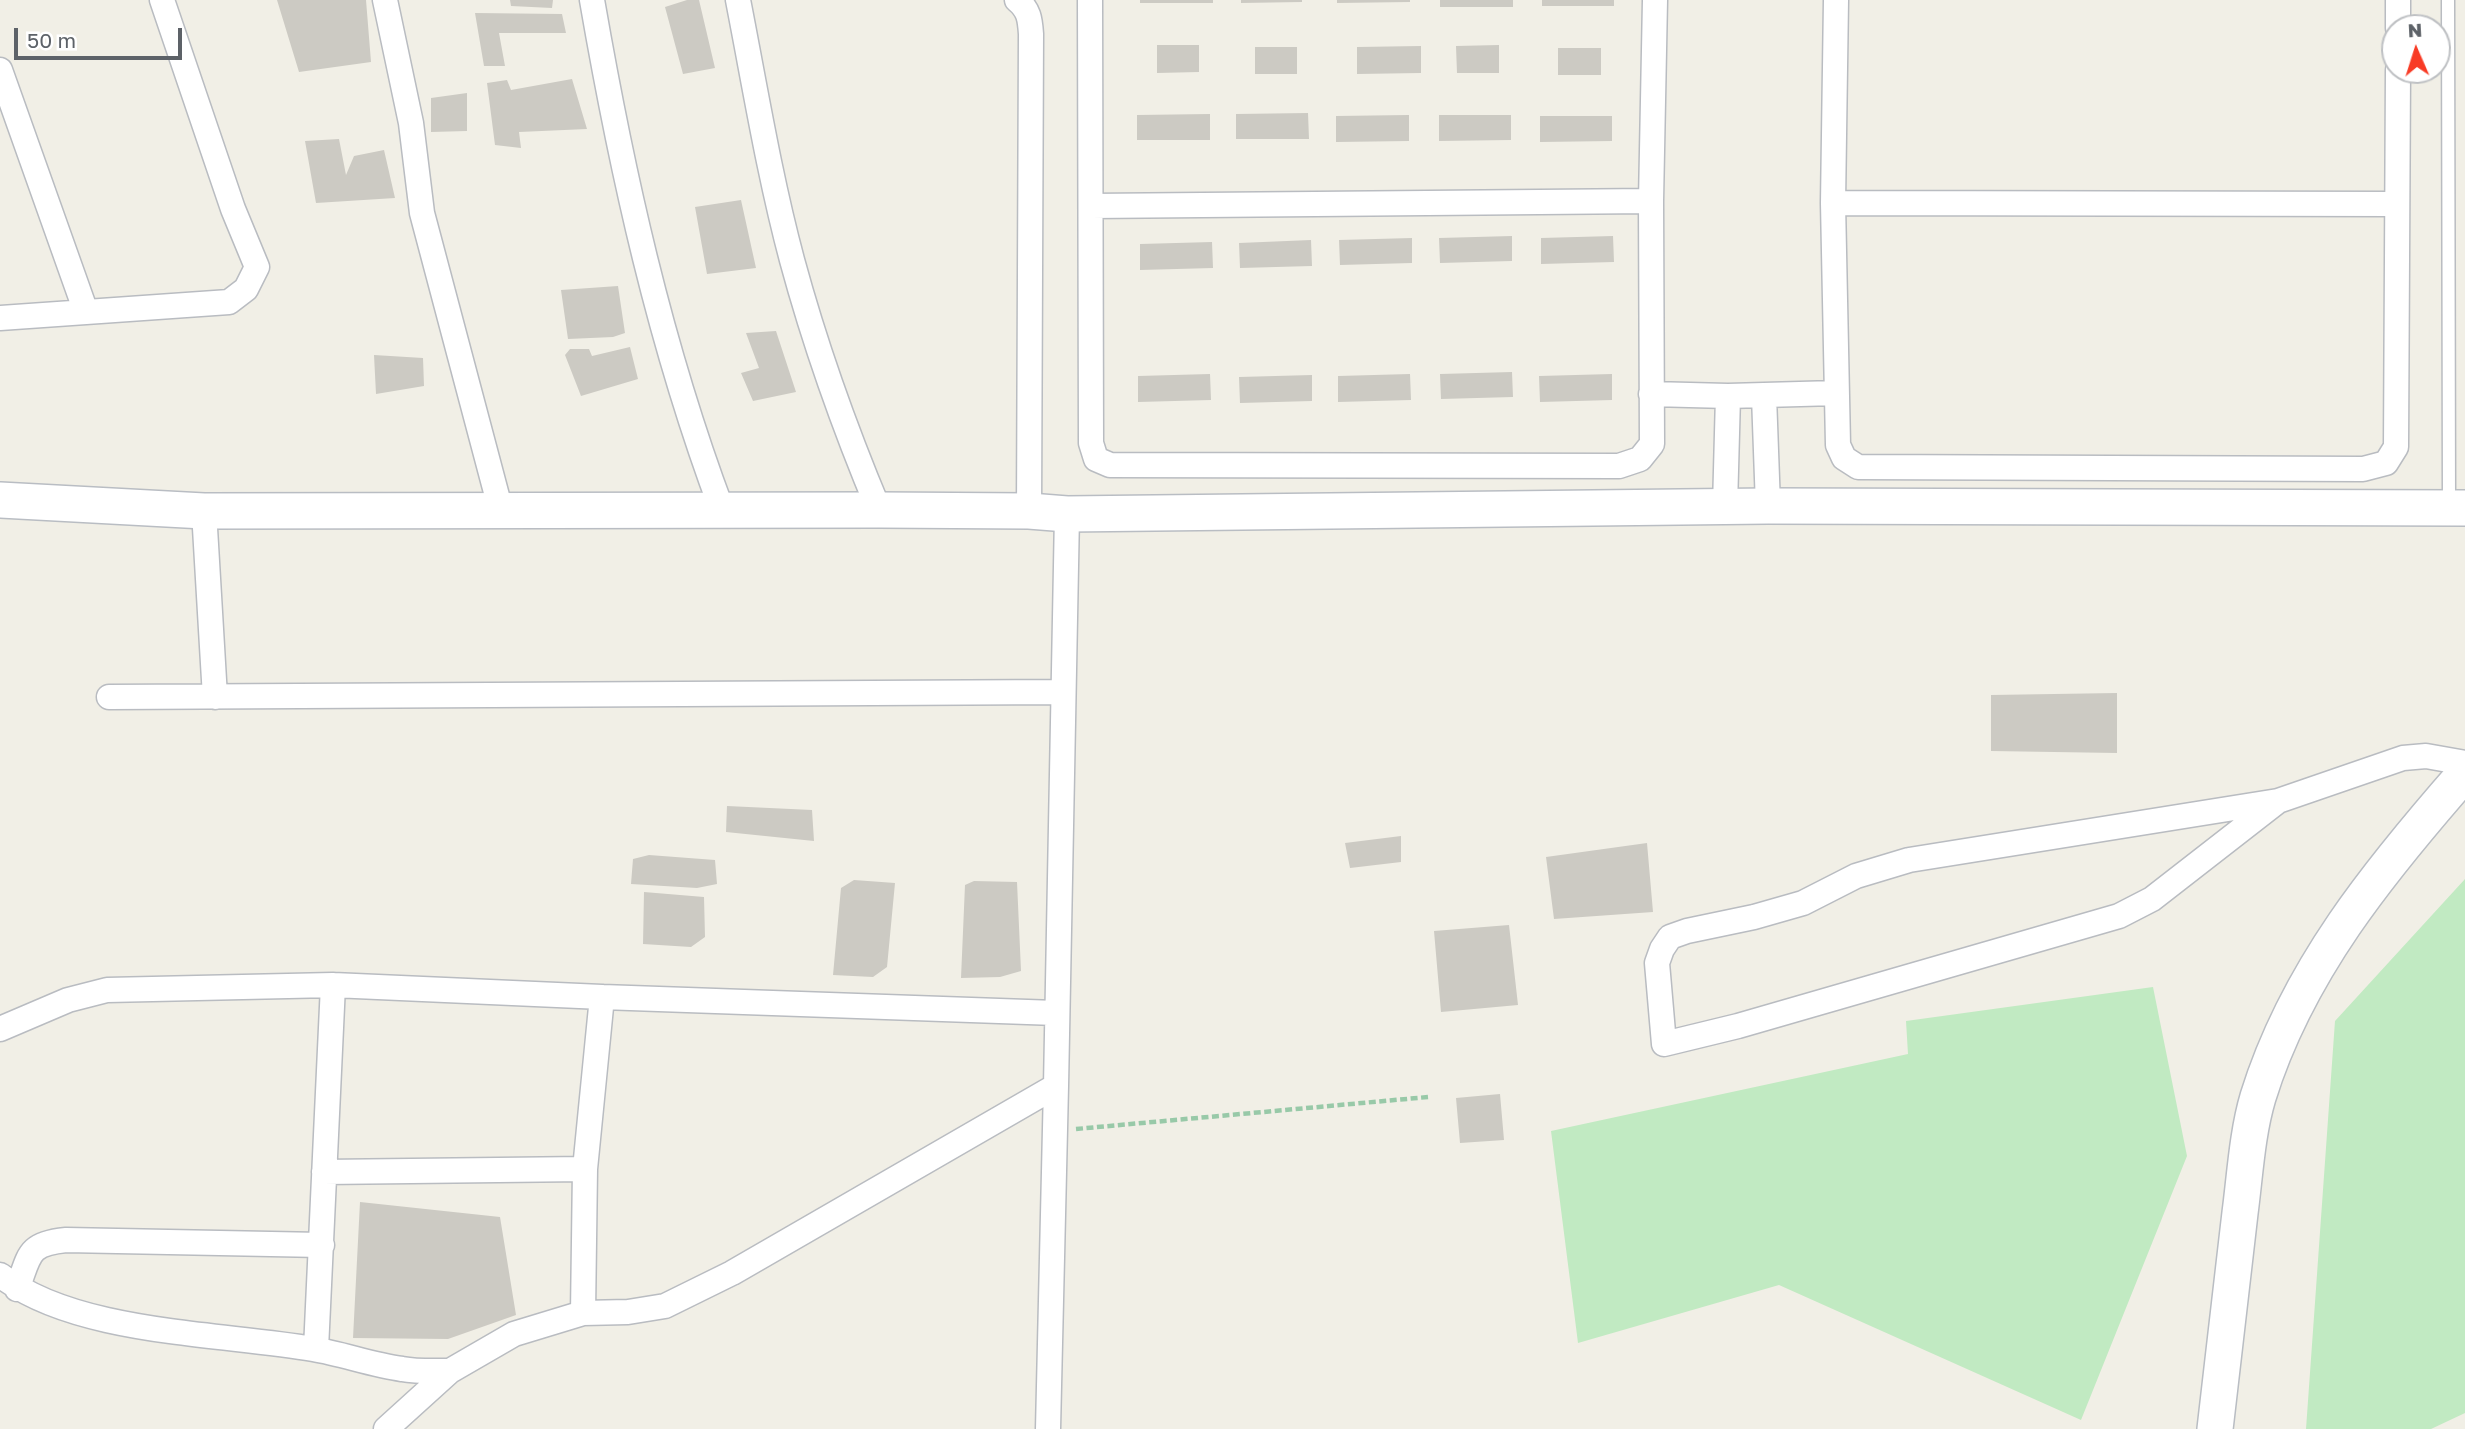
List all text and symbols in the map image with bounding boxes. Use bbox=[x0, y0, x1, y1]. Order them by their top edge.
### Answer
scale bar bbox=[18, 14, 186, 58]
north arrow bbox=[2381, 14, 2451, 84]
text: N bbox=[2407, 18, 2423, 41]
text: 50 m bbox=[27, 27, 76, 53]

